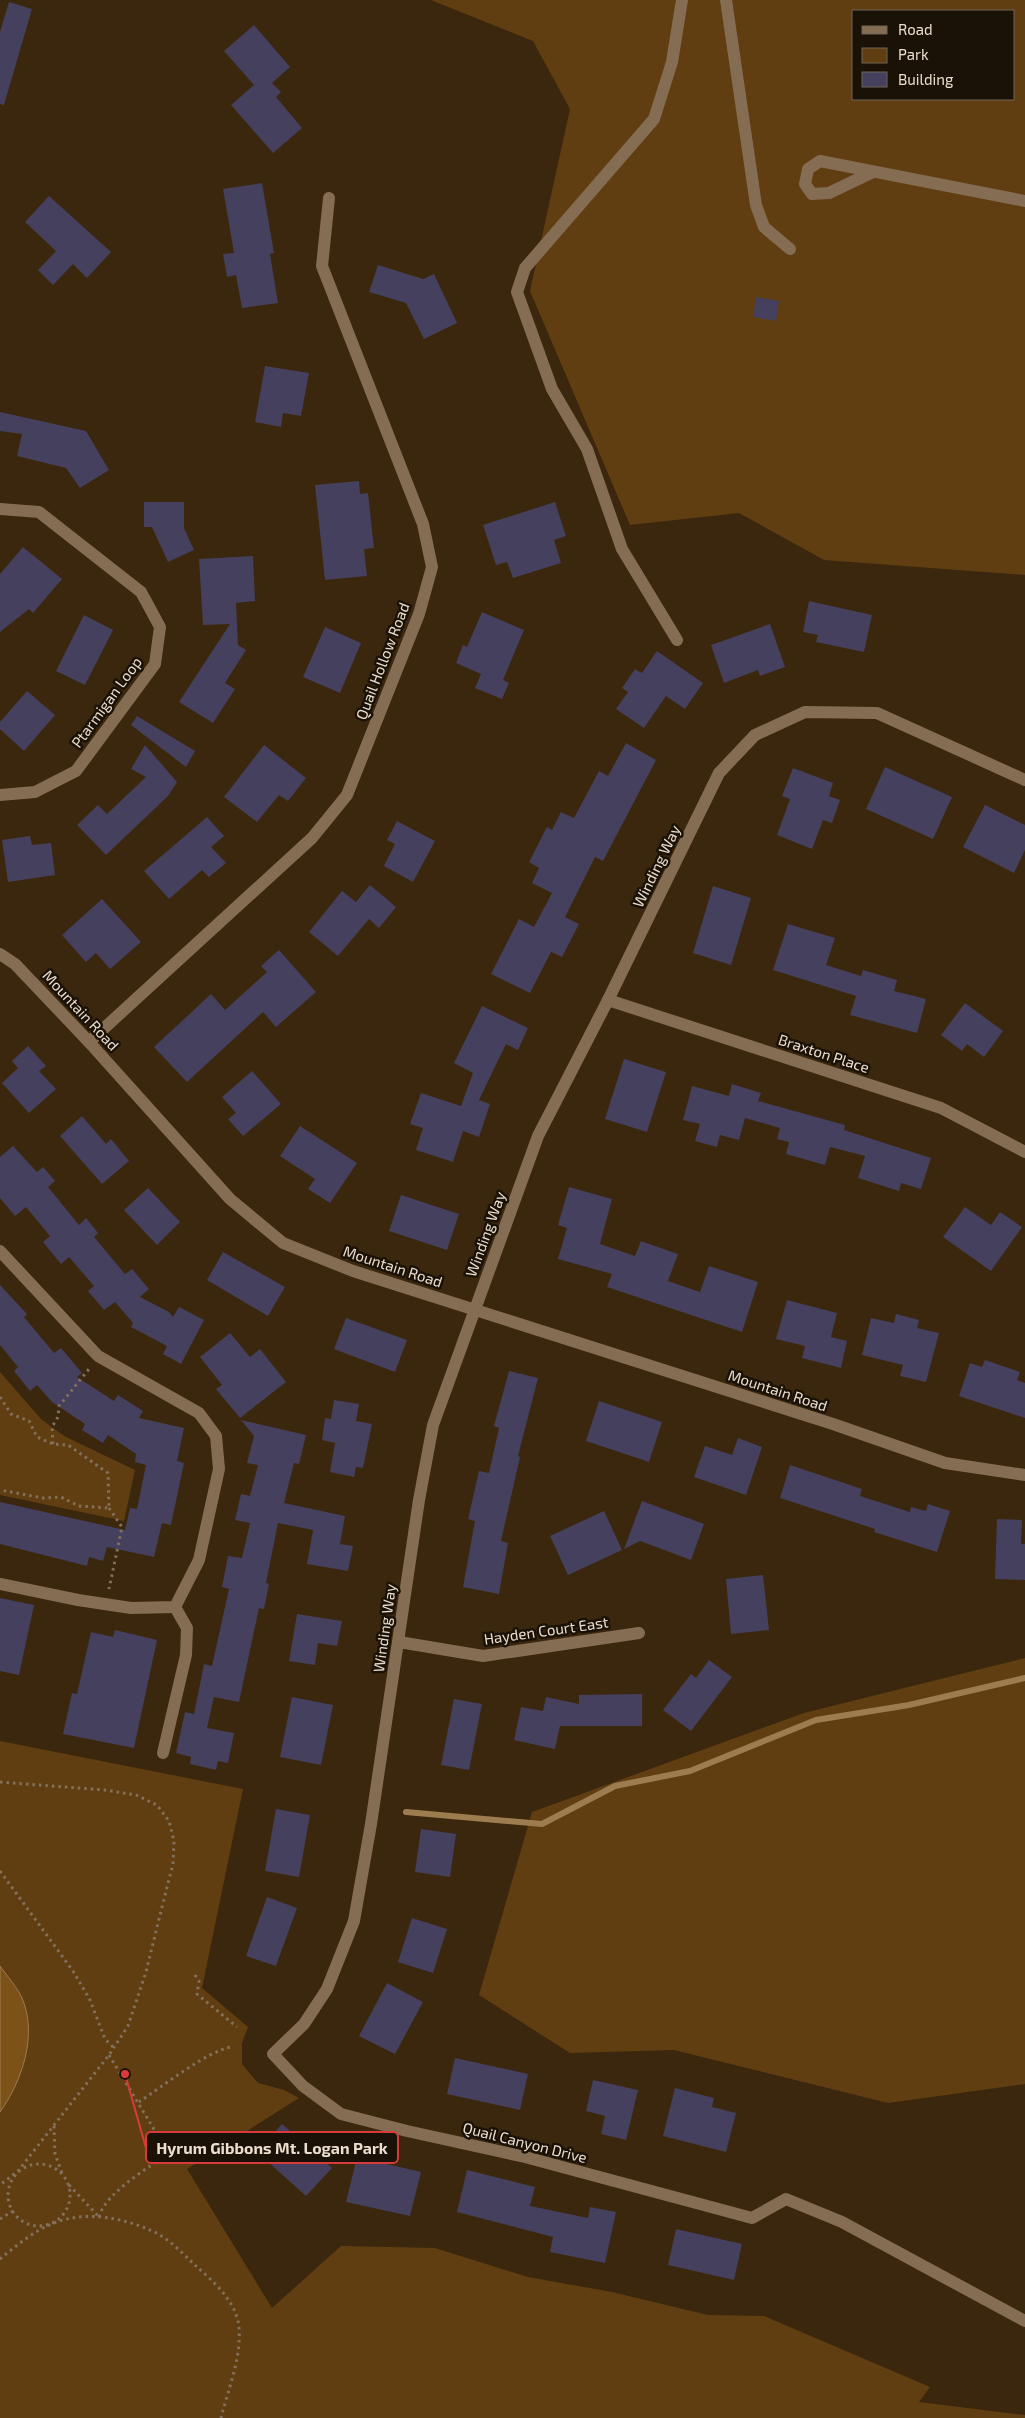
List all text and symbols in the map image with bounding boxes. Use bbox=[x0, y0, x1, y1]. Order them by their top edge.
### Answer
legend bbox=[852, 10, 1015, 100]
text: Road bbox=[898, 20, 933, 38]
text: Park bbox=[898, 45, 929, 63]
text: Building bbox=[898, 70, 954, 88]
street label: Quail Hollow Road bbox=[351, 600, 414, 722]
street label: Ptarmigan Loop bbox=[67, 653, 145, 751]
street label: Winding Way bbox=[628, 822, 684, 910]
street label: Mountain Road bbox=[39, 966, 123, 1054]
street label: Braxton Place bbox=[776, 1030, 872, 1076]
street label: Winding Way bbox=[461, 1189, 509, 1279]
street label: Mountain Road bbox=[341, 1241, 445, 1291]
street label: Mountain Road bbox=[726, 1365, 830, 1415]
street label: Winding Way bbox=[369, 1582, 399, 1674]
street label: Hayden Court East bbox=[483, 1612, 610, 1648]
street label: Quail Canyon Drive bbox=[461, 2118, 589, 2167]
callout: Hyrum Gibbons Mt. Logan Park bbox=[146, 2132, 398, 2163]
text: Hyrum Gibbons Mt. Logan Park bbox=[156, 2138, 388, 2158]

